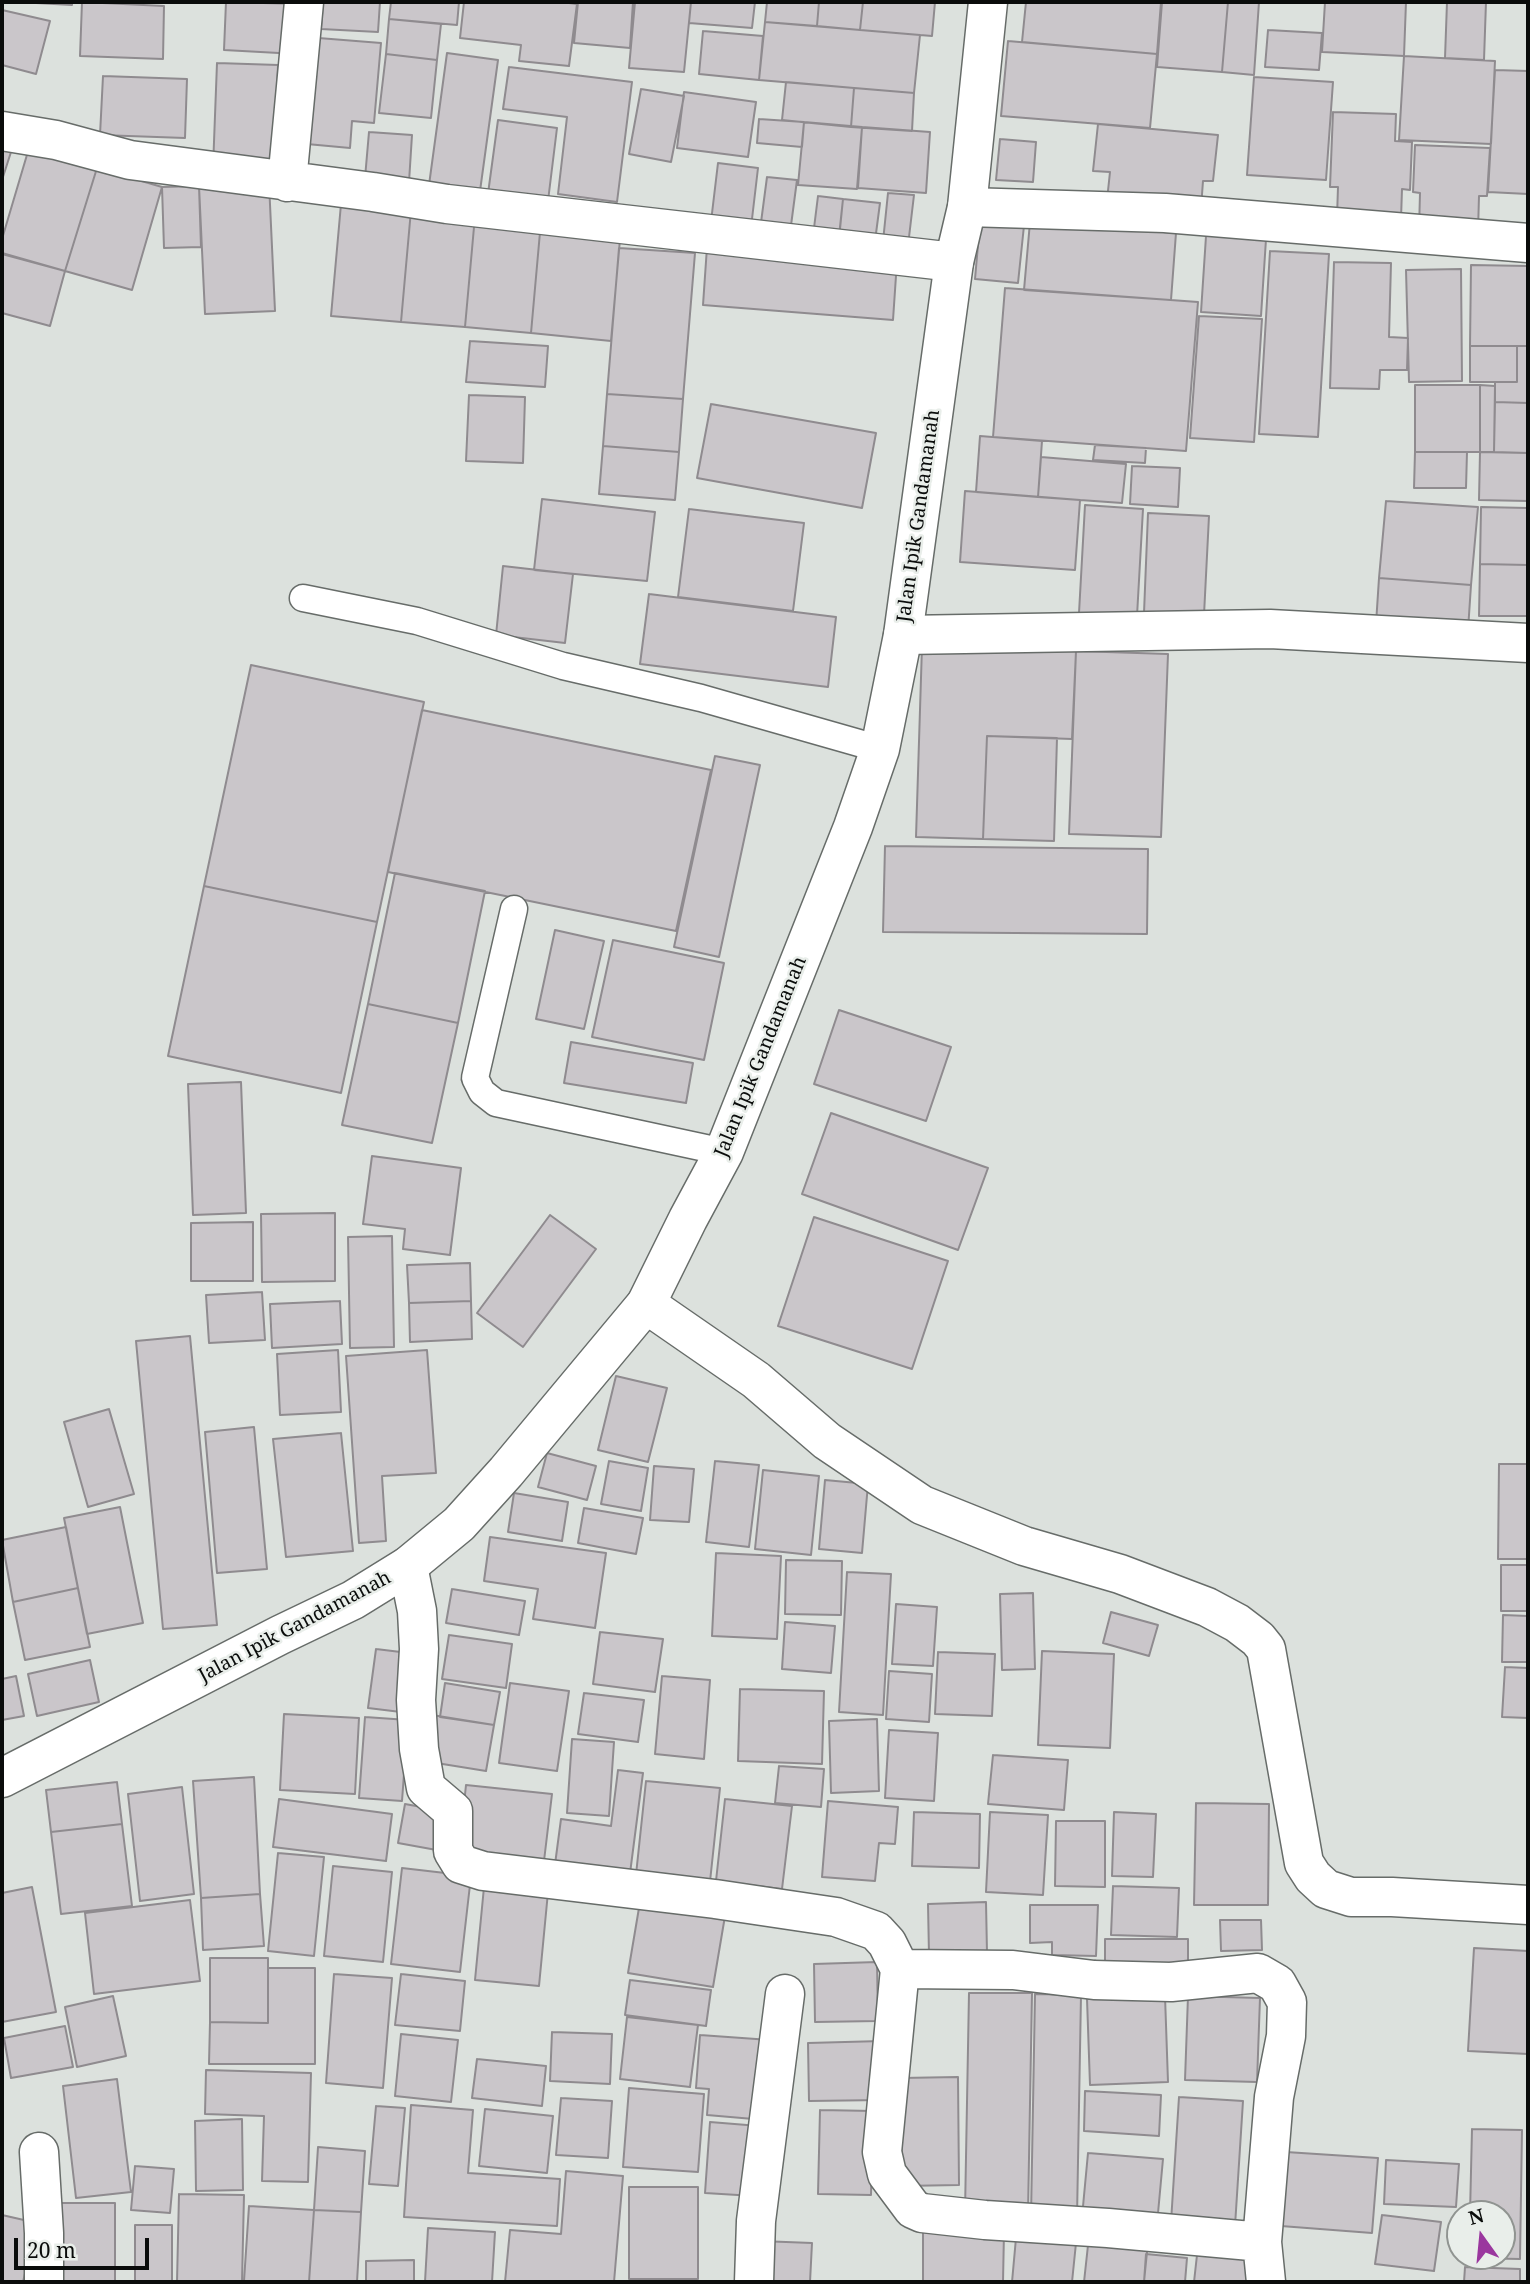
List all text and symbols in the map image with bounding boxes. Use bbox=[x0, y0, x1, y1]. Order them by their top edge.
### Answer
street label: Jalan Ipik Gandamanah bbox=[893, 408, 945, 624]
street label: Jalan Ipik Gandamanah bbox=[710, 953, 812, 1161]
street label: Jalan Ipik Gandamanah bbox=[195, 1567, 395, 1687]
north arrow bbox=[1446, 2200, 1516, 2270]
text: N bbox=[1465, 2202, 1487, 2231]
scale bar bbox=[18, 2224, 152, 2268]
text: 20 m bbox=[27, 2236, 76, 2264]

